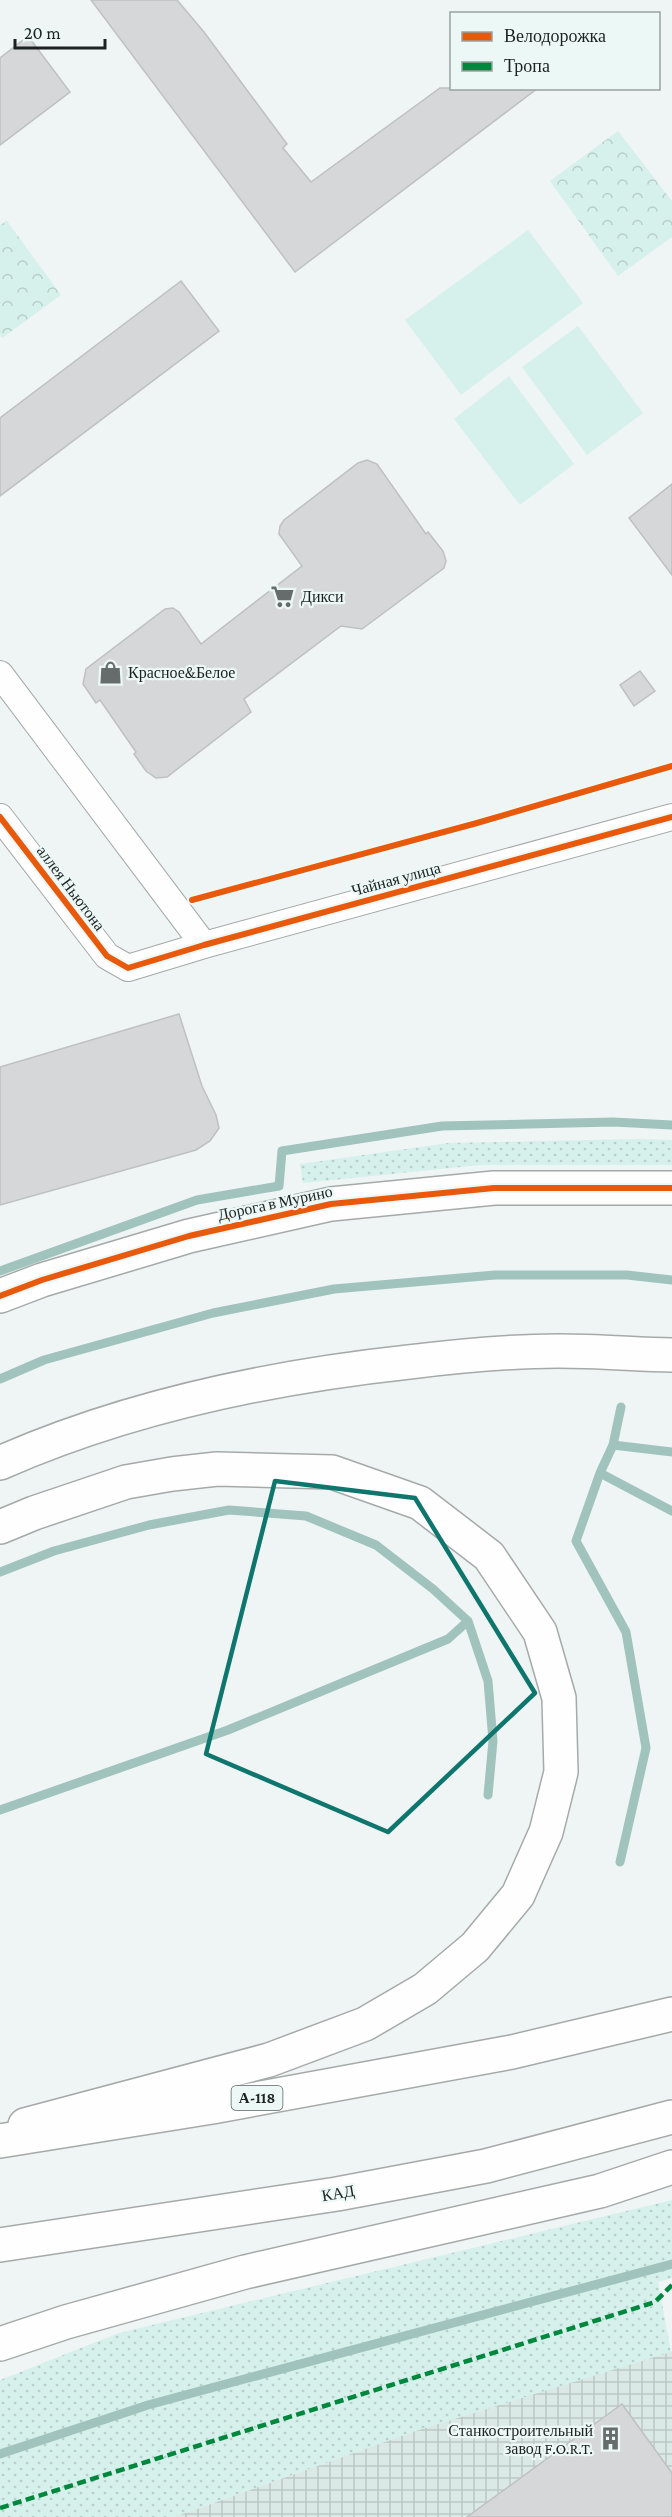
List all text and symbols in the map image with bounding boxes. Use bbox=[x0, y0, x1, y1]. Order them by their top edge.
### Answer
scale bar bbox=[15, 12, 105, 50]
legend bbox=[450, 12, 660, 90]
text: 20 m bbox=[24, 23, 61, 43]
text: Велодорожка bbox=[504, 26, 606, 46]
text: Тропа bbox=[504, 56, 550, 76]
supermarket icon: Дикси bbox=[270, 583, 296, 609]
place label: Дикси bbox=[301, 588, 344, 606]
shop icon: Красное&Белое bbox=[97, 659, 123, 685]
place label: Красное&Белое bbox=[128, 664, 235, 682]
street label: аллея Ньютона bbox=[34, 842, 108, 934]
street label: Чайная улица bbox=[350, 859, 443, 900]
street label: Дорога в Мурино bbox=[216, 1183, 334, 1224]
road number: А-118 bbox=[232, 2086, 282, 2110]
street label: КАД bbox=[320, 2182, 356, 2205]
place label: Станкостроительный завод F.O.R.T. bbox=[448, 2422, 593, 2458]
building icon: Станкостроительный завод F.O.R.T. bbox=[598, 2426, 624, 2452]

